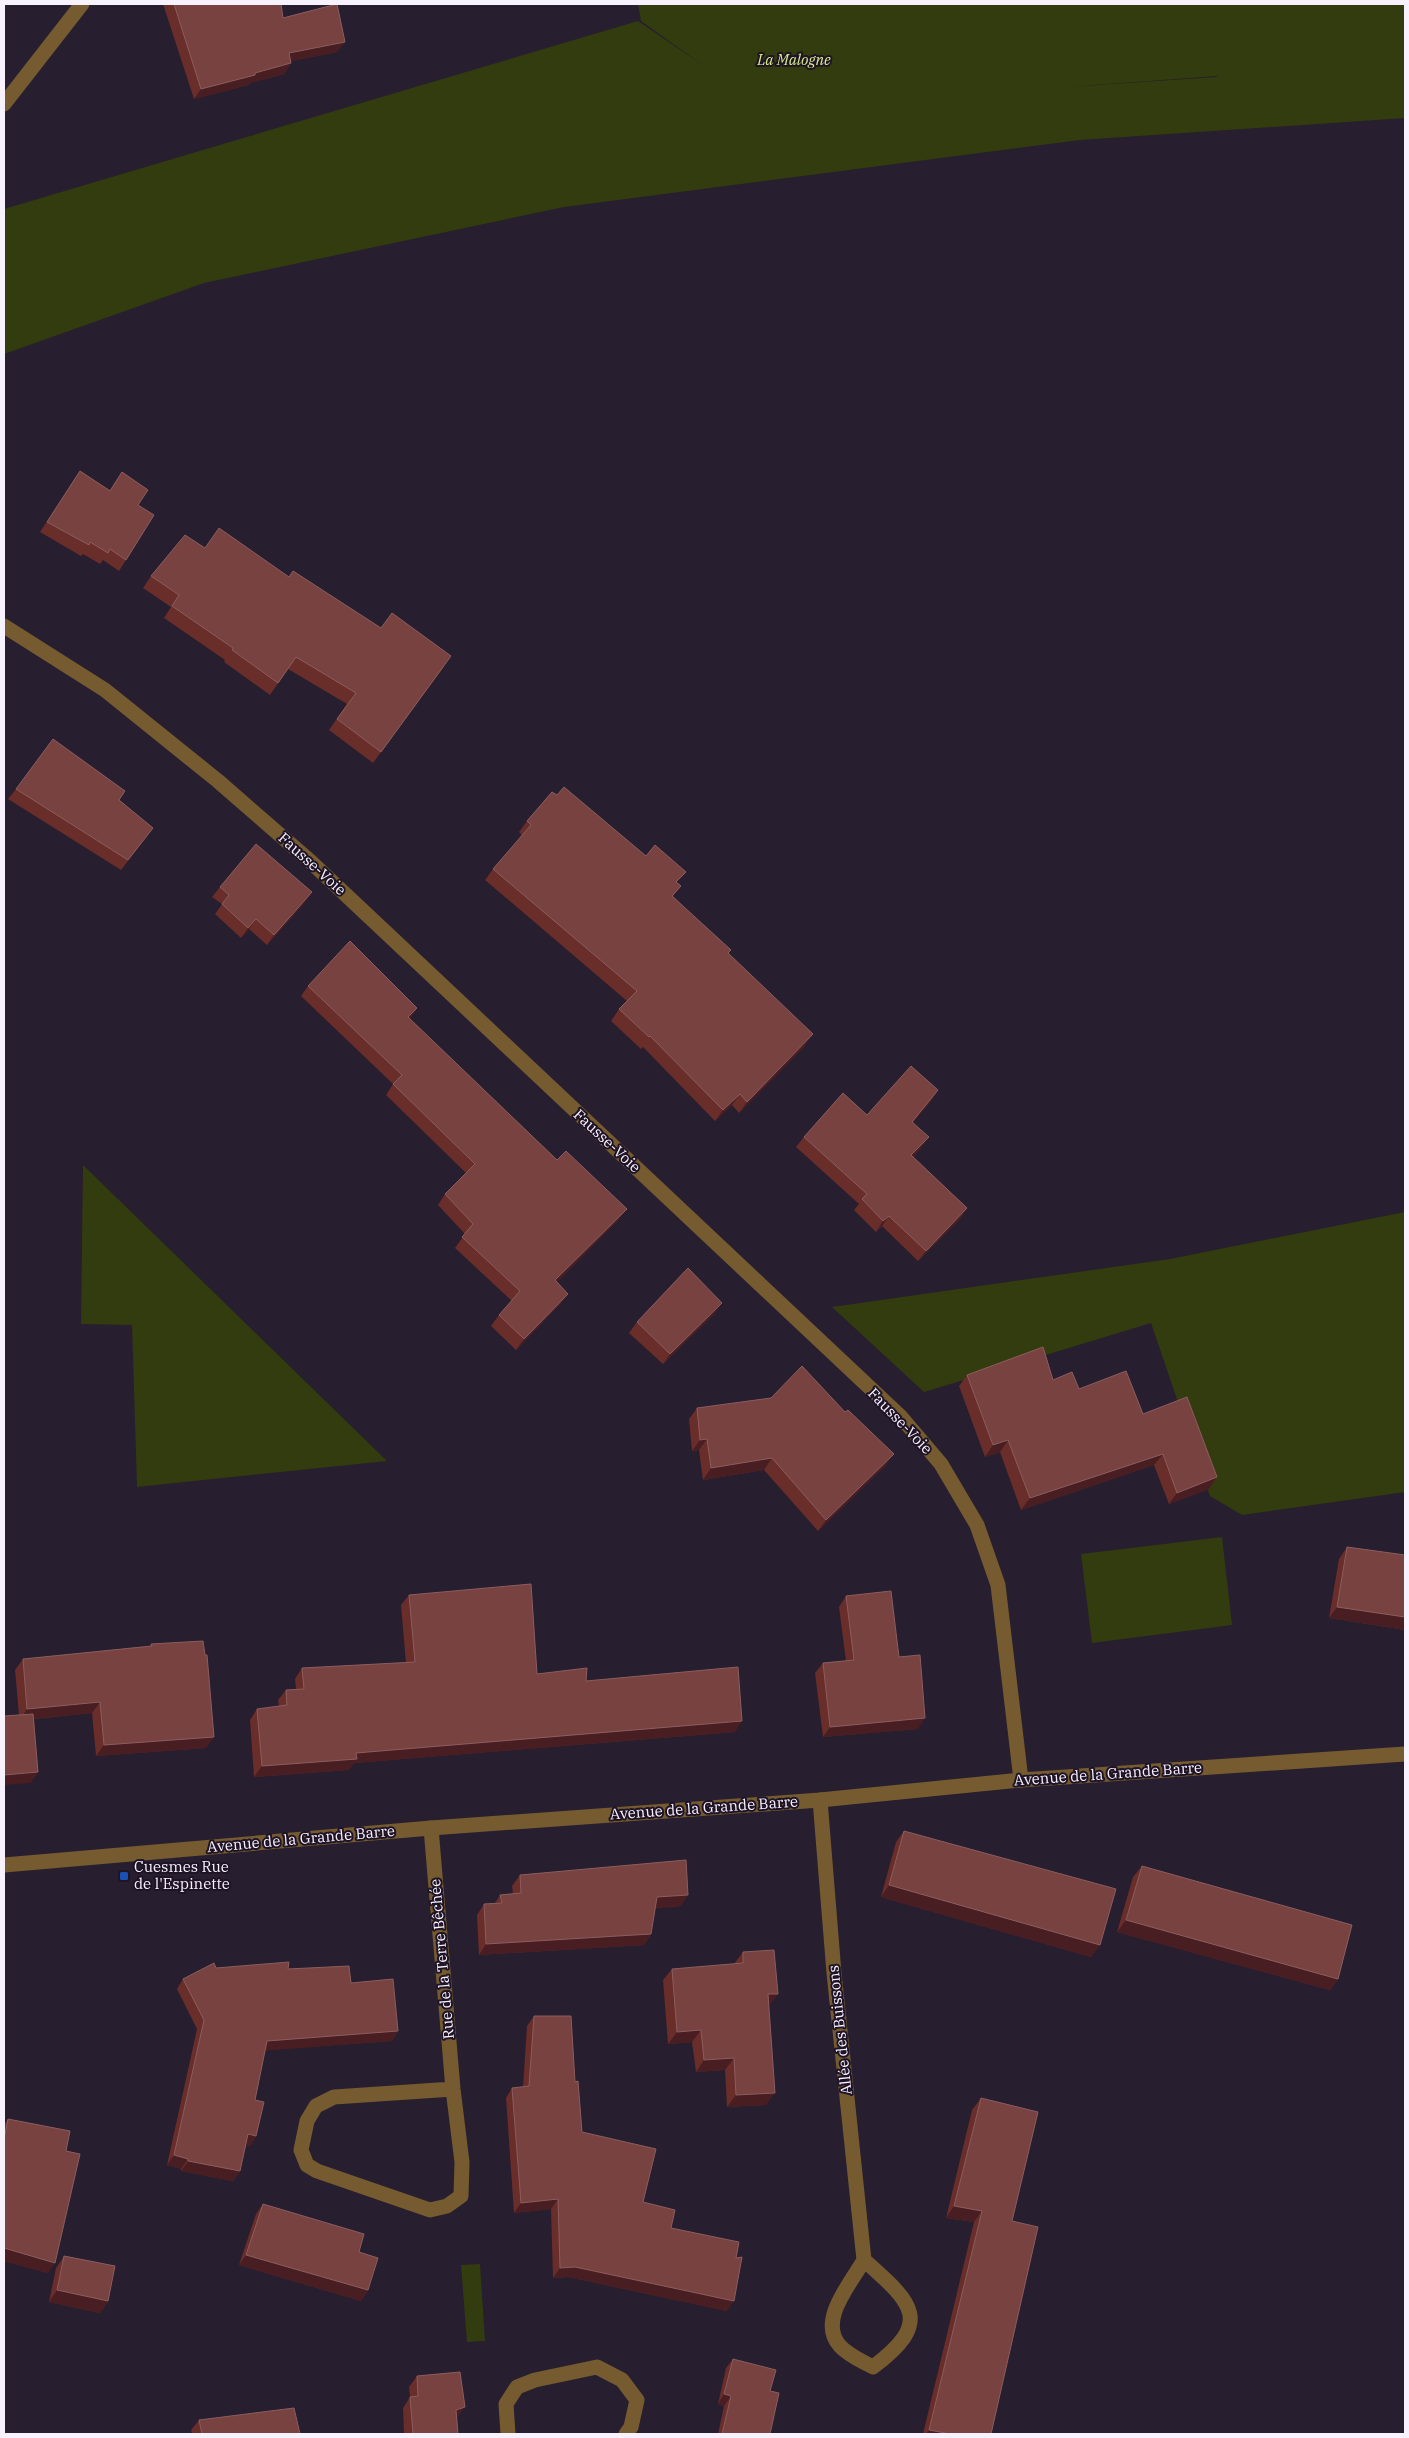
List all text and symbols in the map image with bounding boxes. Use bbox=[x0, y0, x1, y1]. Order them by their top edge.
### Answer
park label: La Malogne bbox=[756, 50, 831, 69]
street label: Fausse-Voie bbox=[274, 828, 350, 899]
street label: Fausse-Voie bbox=[570, 1105, 645, 1177]
street label: Fausse-Voie bbox=[864, 1384, 937, 1458]
street label: Avenue de la Grande Barre bbox=[1013, 1757, 1203, 1790]
street label: Avenue de la Grande Barre bbox=[609, 1791, 799, 1824]
street label: Avenue de la Grande Barre bbox=[206, 1821, 396, 1856]
place label: Cuesmes Rue de l'Espinette bbox=[134, 1857, 230, 1893]
marker: Cuesmes Rue de l'Espinette bbox=[118, 1870, 130, 1882]
street label: Rue de la Terre Bêchée bbox=[425, 1878, 458, 2040]
street label: Allée des Buissons bbox=[823, 1964, 856, 2096]

